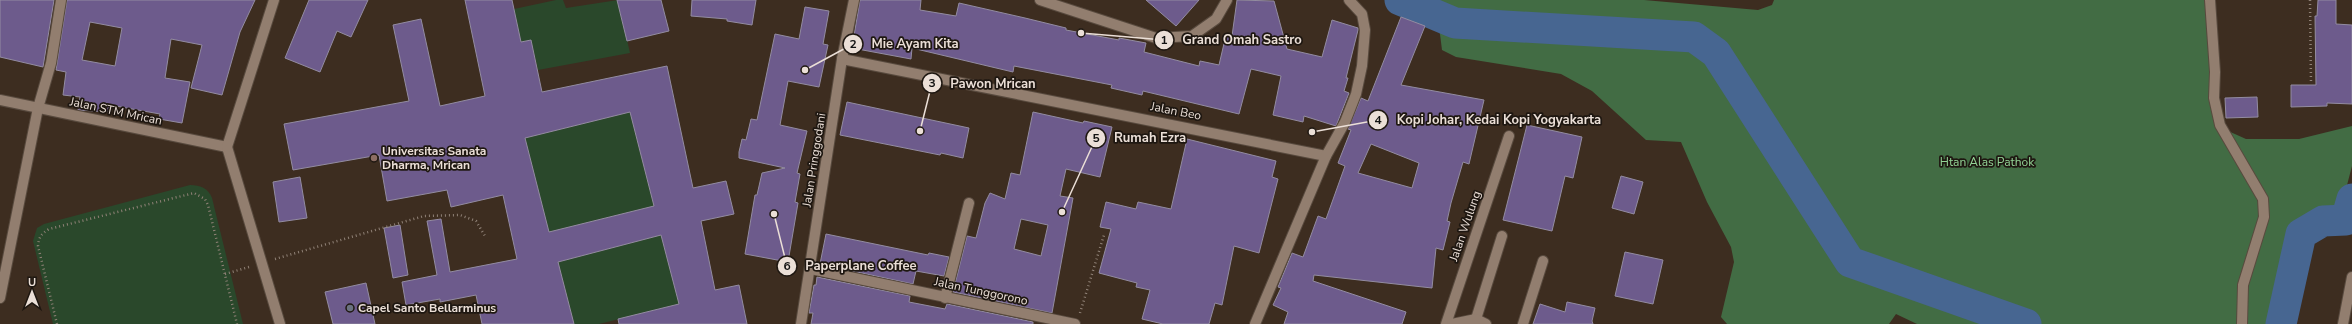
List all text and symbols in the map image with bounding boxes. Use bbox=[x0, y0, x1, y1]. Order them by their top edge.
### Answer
callout: Grand Omah Sastro bbox=[1154, 27, 1310, 52]
callout: Mie Ayam Kita bbox=[843, 31, 967, 56]
text: Grand Omah Sastro bbox=[1182, 31, 1302, 49]
text: 1 bbox=[1160, 32, 1168, 48]
text: Mie Ayam Kita bbox=[871, 35, 959, 53]
text: 2 bbox=[849, 36, 857, 52]
callout: Pawon Mrican bbox=[922, 71, 1044, 96]
text: 3 bbox=[928, 75, 936, 91]
text: Pawon Mrican bbox=[950, 75, 1036, 93]
street label: Jalan STM Mrican bbox=[67, 93, 164, 129]
street label: Jalan Beo bbox=[1148, 98, 1203, 124]
callout: Kopi Johar, Kedai Kopi Yogyakarta bbox=[1368, 107, 1609, 132]
text: Kopi Johar, Kedai Kopi Yogyakarta bbox=[1397, 111, 1601, 129]
street label: Jalan Pringgodani bbox=[799, 112, 829, 209]
text: 4 bbox=[1374, 112, 1382, 128]
callout: Rumah Ezra bbox=[1086, 125, 1194, 150]
text: Rumah Ezra bbox=[1114, 129, 1186, 147]
text: 5 bbox=[1092, 130, 1100, 146]
place label: Universitas Sanata Dharma, Mrican bbox=[382, 143, 486, 173]
marker: Universitas Sanata Dharma, Mrican bbox=[369, 153, 379, 163]
park label: Htan Alas Pathok bbox=[1940, 154, 2035, 170]
street label: Jalan Wulung bbox=[1445, 189, 1485, 264]
callout: Paperplane Coffee bbox=[777, 253, 924, 278]
text: Paperplane Coffee bbox=[805, 257, 917, 275]
text: 6 bbox=[783, 258, 791, 274]
north arrow bbox=[12, 272, 52, 312]
street label: Jalan Tunggorono bbox=[932, 273, 1029, 309]
text: U bbox=[28, 275, 36, 290]
place label: Capel Santo Bellarminus bbox=[358, 300, 496, 316]
marker: Capel Santo Bellarminus bbox=[345, 303, 355, 313]

